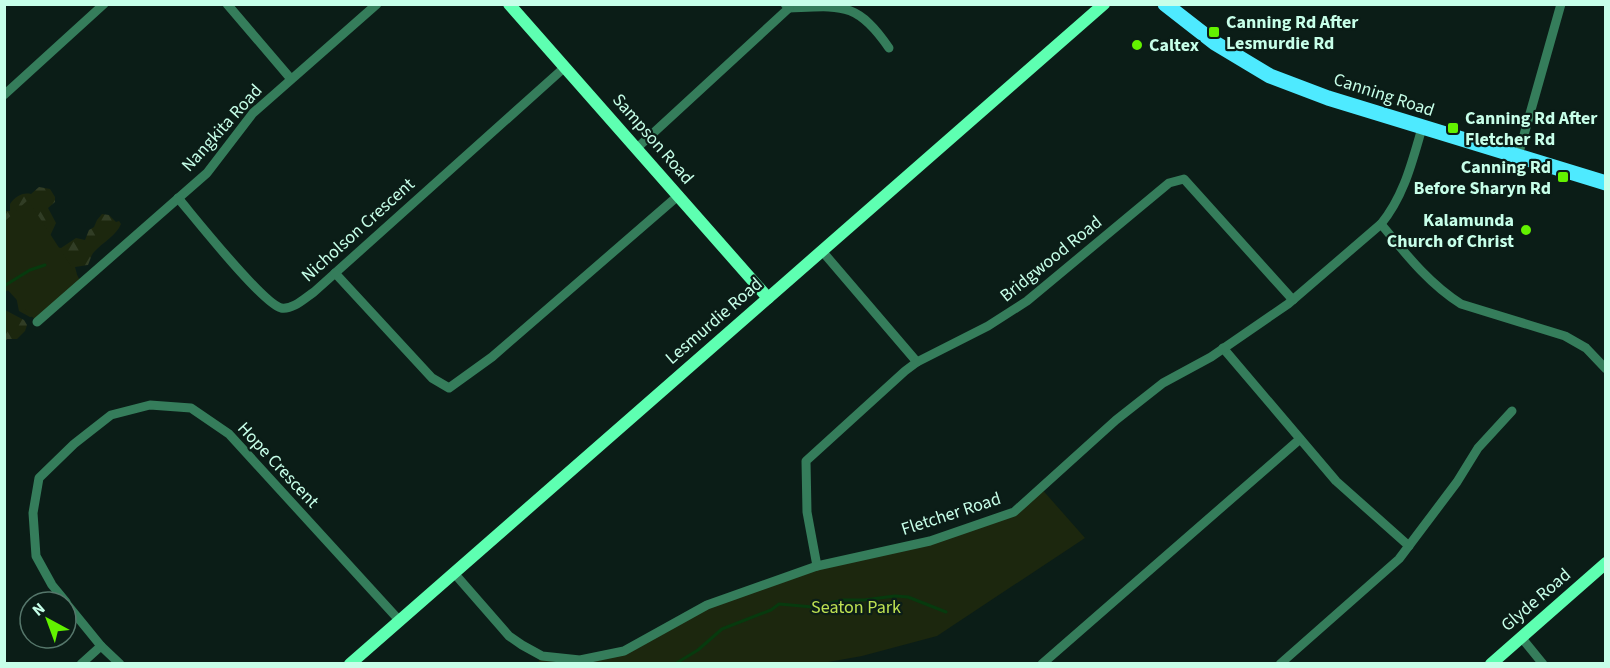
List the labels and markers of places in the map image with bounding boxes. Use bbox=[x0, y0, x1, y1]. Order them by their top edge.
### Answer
place label: Canning Rd After Lesmurdie Rd bbox=[1226, 10, 1359, 56]
marker: Canning Rd After Lesmurdie Rd bbox=[1207, 25, 1221, 39]
place label: Caltex bbox=[1149, 33, 1199, 58]
marker: Caltex bbox=[1130, 38, 1144, 52]
place label: Canning Rd After Fletcher Rd bbox=[1465, 106, 1598, 152]
marker: Canning Rd After Fletcher Rd bbox=[1446, 121, 1460, 135]
place label: Canning Rd Before Sharyn Rd bbox=[1414, 155, 1551, 201]
marker: Canning Rd Before Sharyn Rd bbox=[1556, 170, 1570, 184]
place label: Kalamunda Church of Christ bbox=[1387, 208, 1514, 254]
marker: Kalamunda Church of Christ bbox=[1519, 223, 1533, 237]

